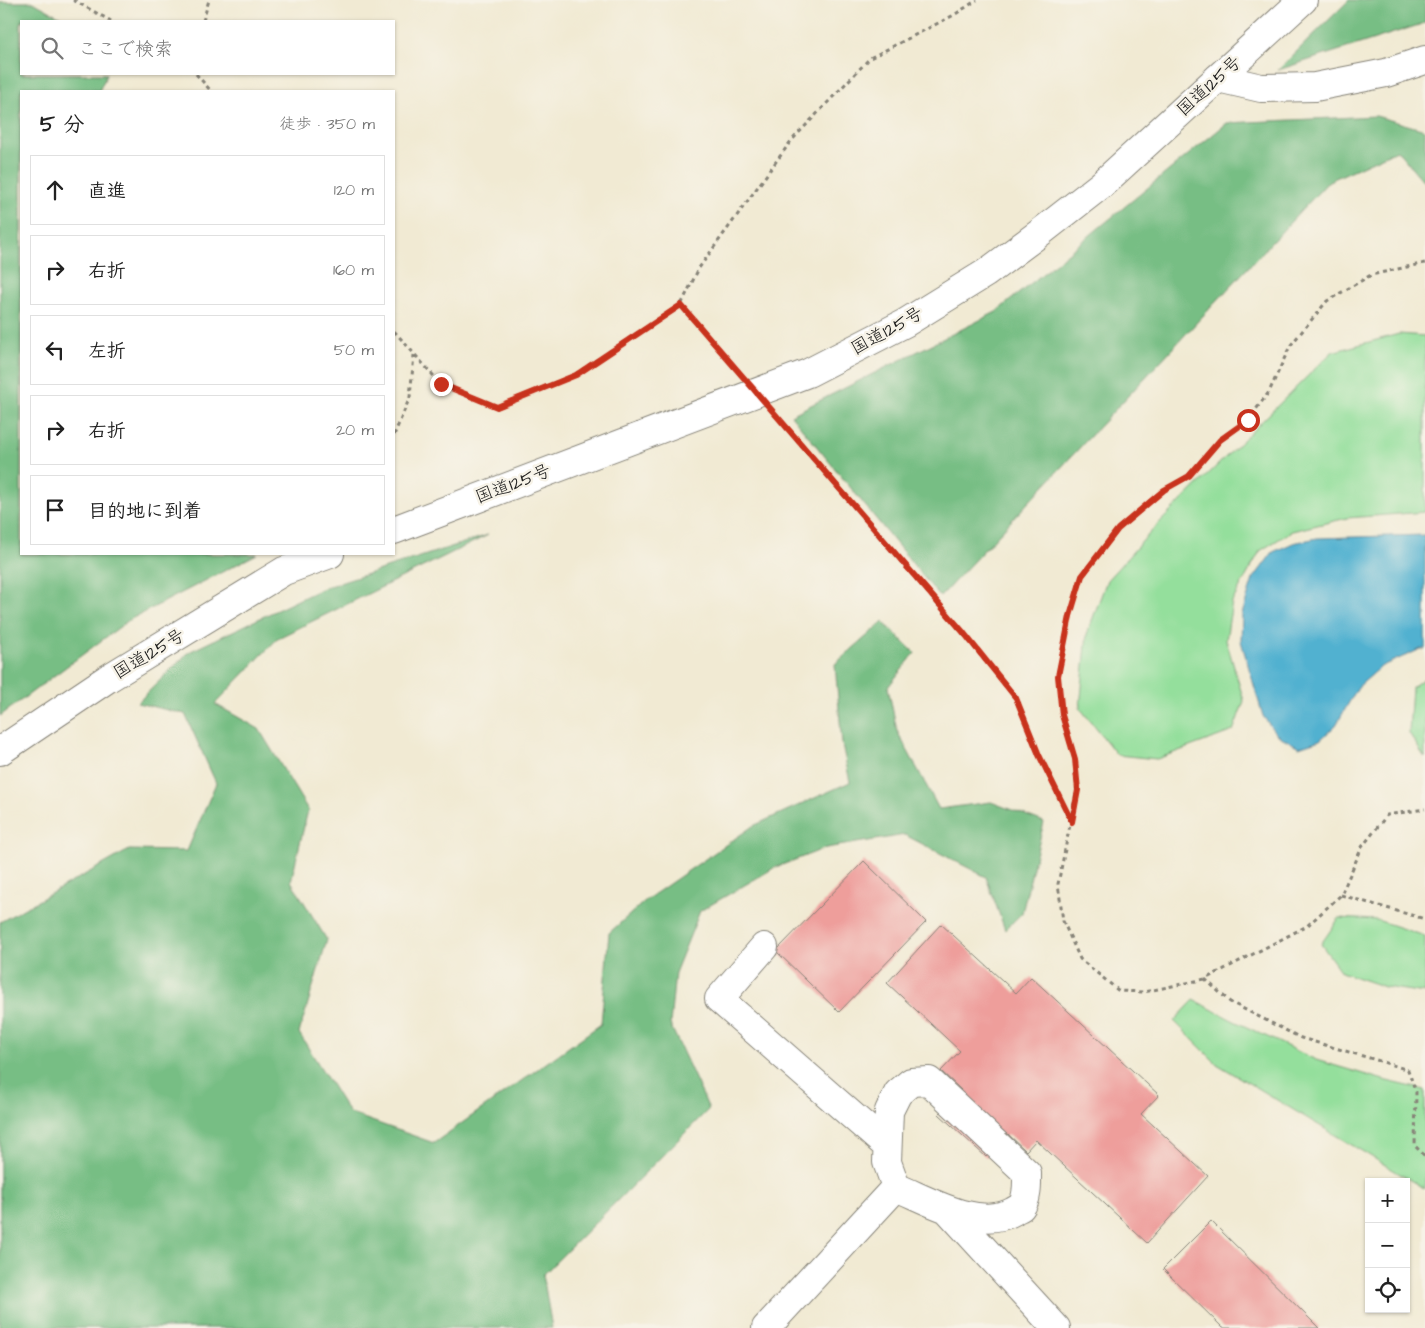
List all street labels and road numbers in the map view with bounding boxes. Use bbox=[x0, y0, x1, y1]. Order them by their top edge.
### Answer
street label: 国道125号 bbox=[1171, 50, 1247, 122]
street label: 国道125号 bbox=[846, 301, 928, 361]
street label: 国道125号 bbox=[471, 458, 555, 510]
street label: 国道125号 bbox=[109, 623, 189, 685]

